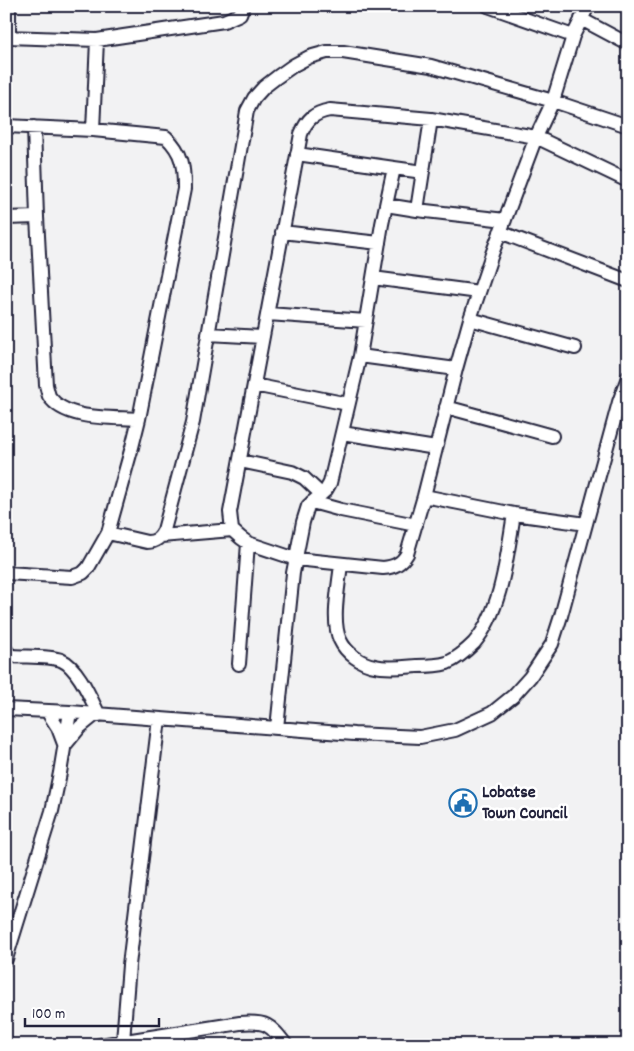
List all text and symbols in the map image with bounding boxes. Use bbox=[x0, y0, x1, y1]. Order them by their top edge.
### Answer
place label: Lobatse Town Council bbox=[482, 781, 568, 827]
public building icon: Lobatse Town Council bbox=[448, 788, 478, 818]
scale bar bbox=[25, 996, 159, 1028]
text: 100 m bbox=[32, 1004, 65, 1026]

